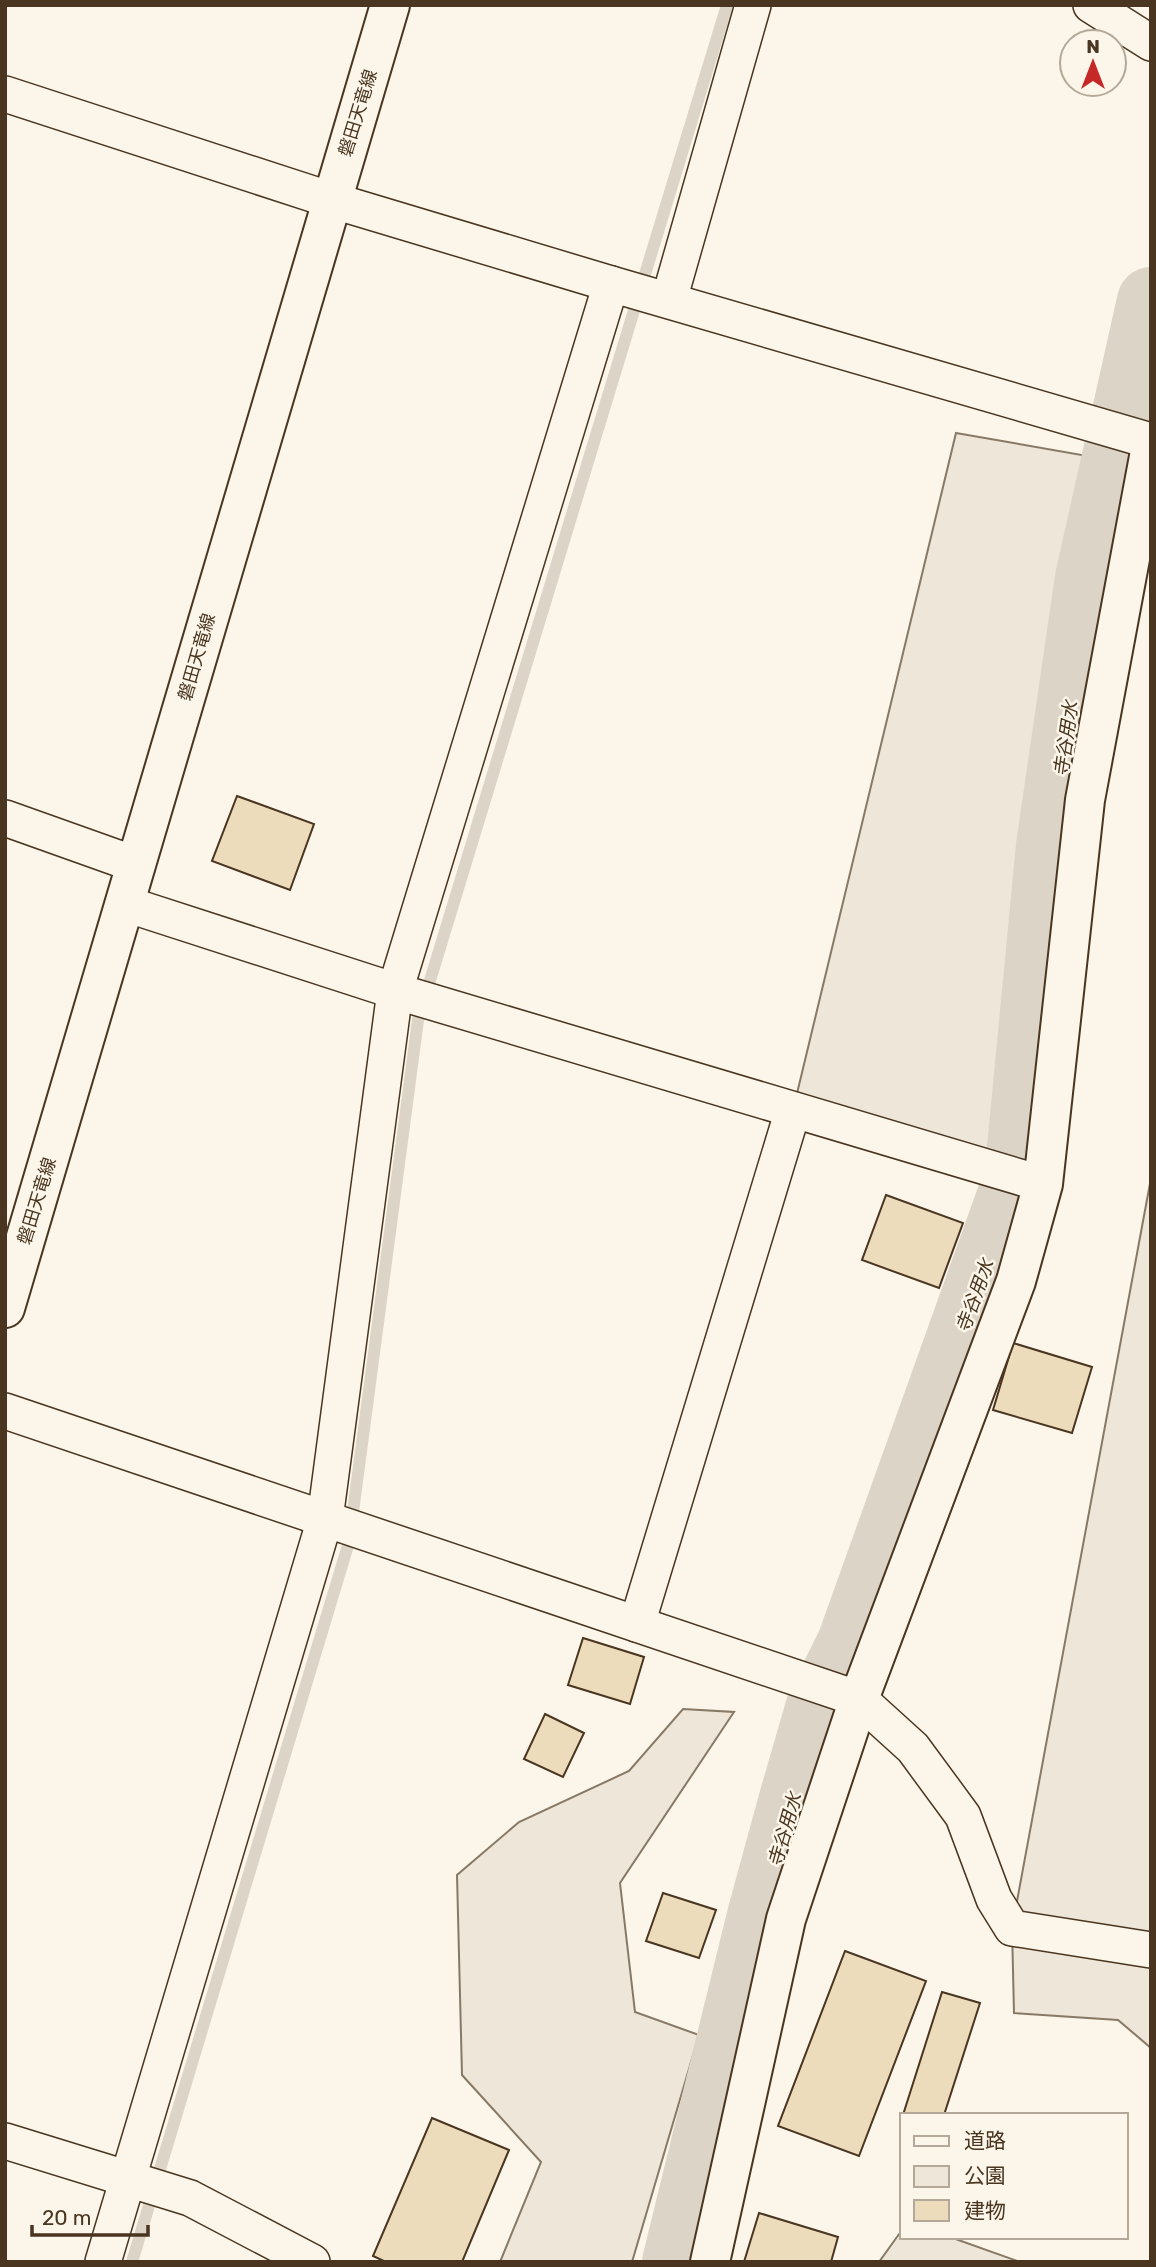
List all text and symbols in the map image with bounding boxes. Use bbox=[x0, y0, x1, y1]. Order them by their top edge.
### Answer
north arrow bbox=[1058, 28, 1128, 98]
text: N bbox=[1086, 35, 1100, 58]
street label: 磐田天竜線 bbox=[334, 67, 382, 159]
street label: 磐田天竜線 bbox=[174, 611, 220, 703]
water label: 寺谷用水 bbox=[1049, 698, 1083, 778]
street label: 磐田天竜線 bbox=[13, 1155, 61, 1247]
water label: 寺谷用水 bbox=[951, 1254, 999, 1336]
water label: 寺谷用水 bbox=[763, 1788, 807, 1870]
legend bbox=[900, 2113, 1128, 2239]
text: 道路 bbox=[964, 2128, 1006, 2153]
text: 公園 bbox=[964, 2163, 1006, 2188]
scale bar bbox=[32, 2194, 147, 2238]
text: 建物 bbox=[964, 2198, 1006, 2223]
text: 20 m bbox=[42, 2205, 91, 2230]

